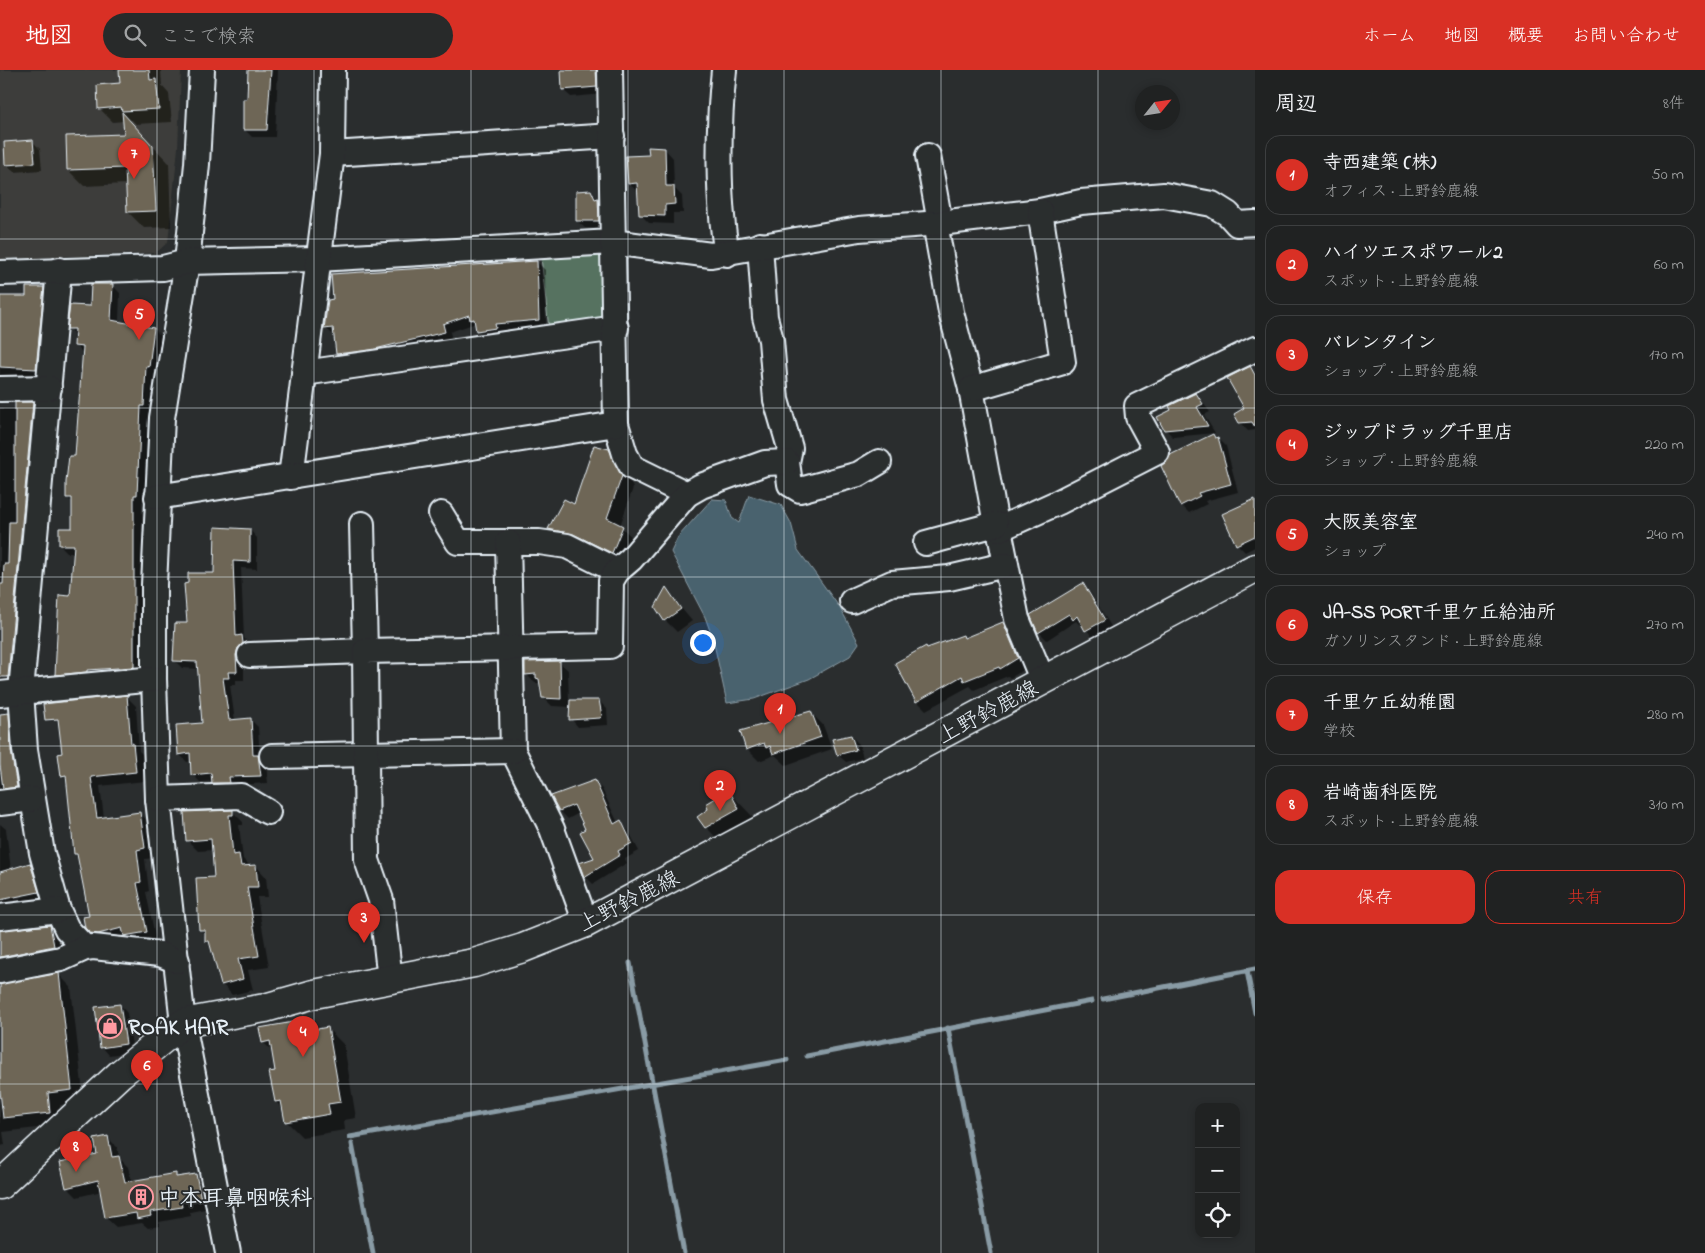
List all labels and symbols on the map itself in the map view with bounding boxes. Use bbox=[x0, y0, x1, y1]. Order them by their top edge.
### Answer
north arrow bbox=[1135, 85, 1180, 130]
pin: 7 bbox=[118, 138, 150, 179]
pin: 5 bbox=[123, 299, 155, 340]
your location bbox=[690, 630, 716, 656]
street label: 上野鈴鹿線 bbox=[932, 674, 1044, 754]
pin: 1 bbox=[764, 693, 796, 734]
pin: 2 bbox=[704, 770, 736, 811]
street label: 上野鈴鹿線 bbox=[573, 863, 686, 942]
pin: 3 bbox=[348, 902, 380, 943]
shop icon: ROAK HAIR bbox=[97, 1013, 123, 1039]
place label: ROAK HAIR bbox=[128, 1013, 229, 1045]
pin: 4 bbox=[287, 1016, 319, 1057]
pin: 6 bbox=[131, 1050, 163, 1091]
pin: 8 bbox=[60, 1131, 92, 1172]
building icon: 中本耳鼻咽喉科 bbox=[128, 1184, 154, 1210]
place label: 中本耳鼻咽喉科 bbox=[158, 1184, 312, 1216]

